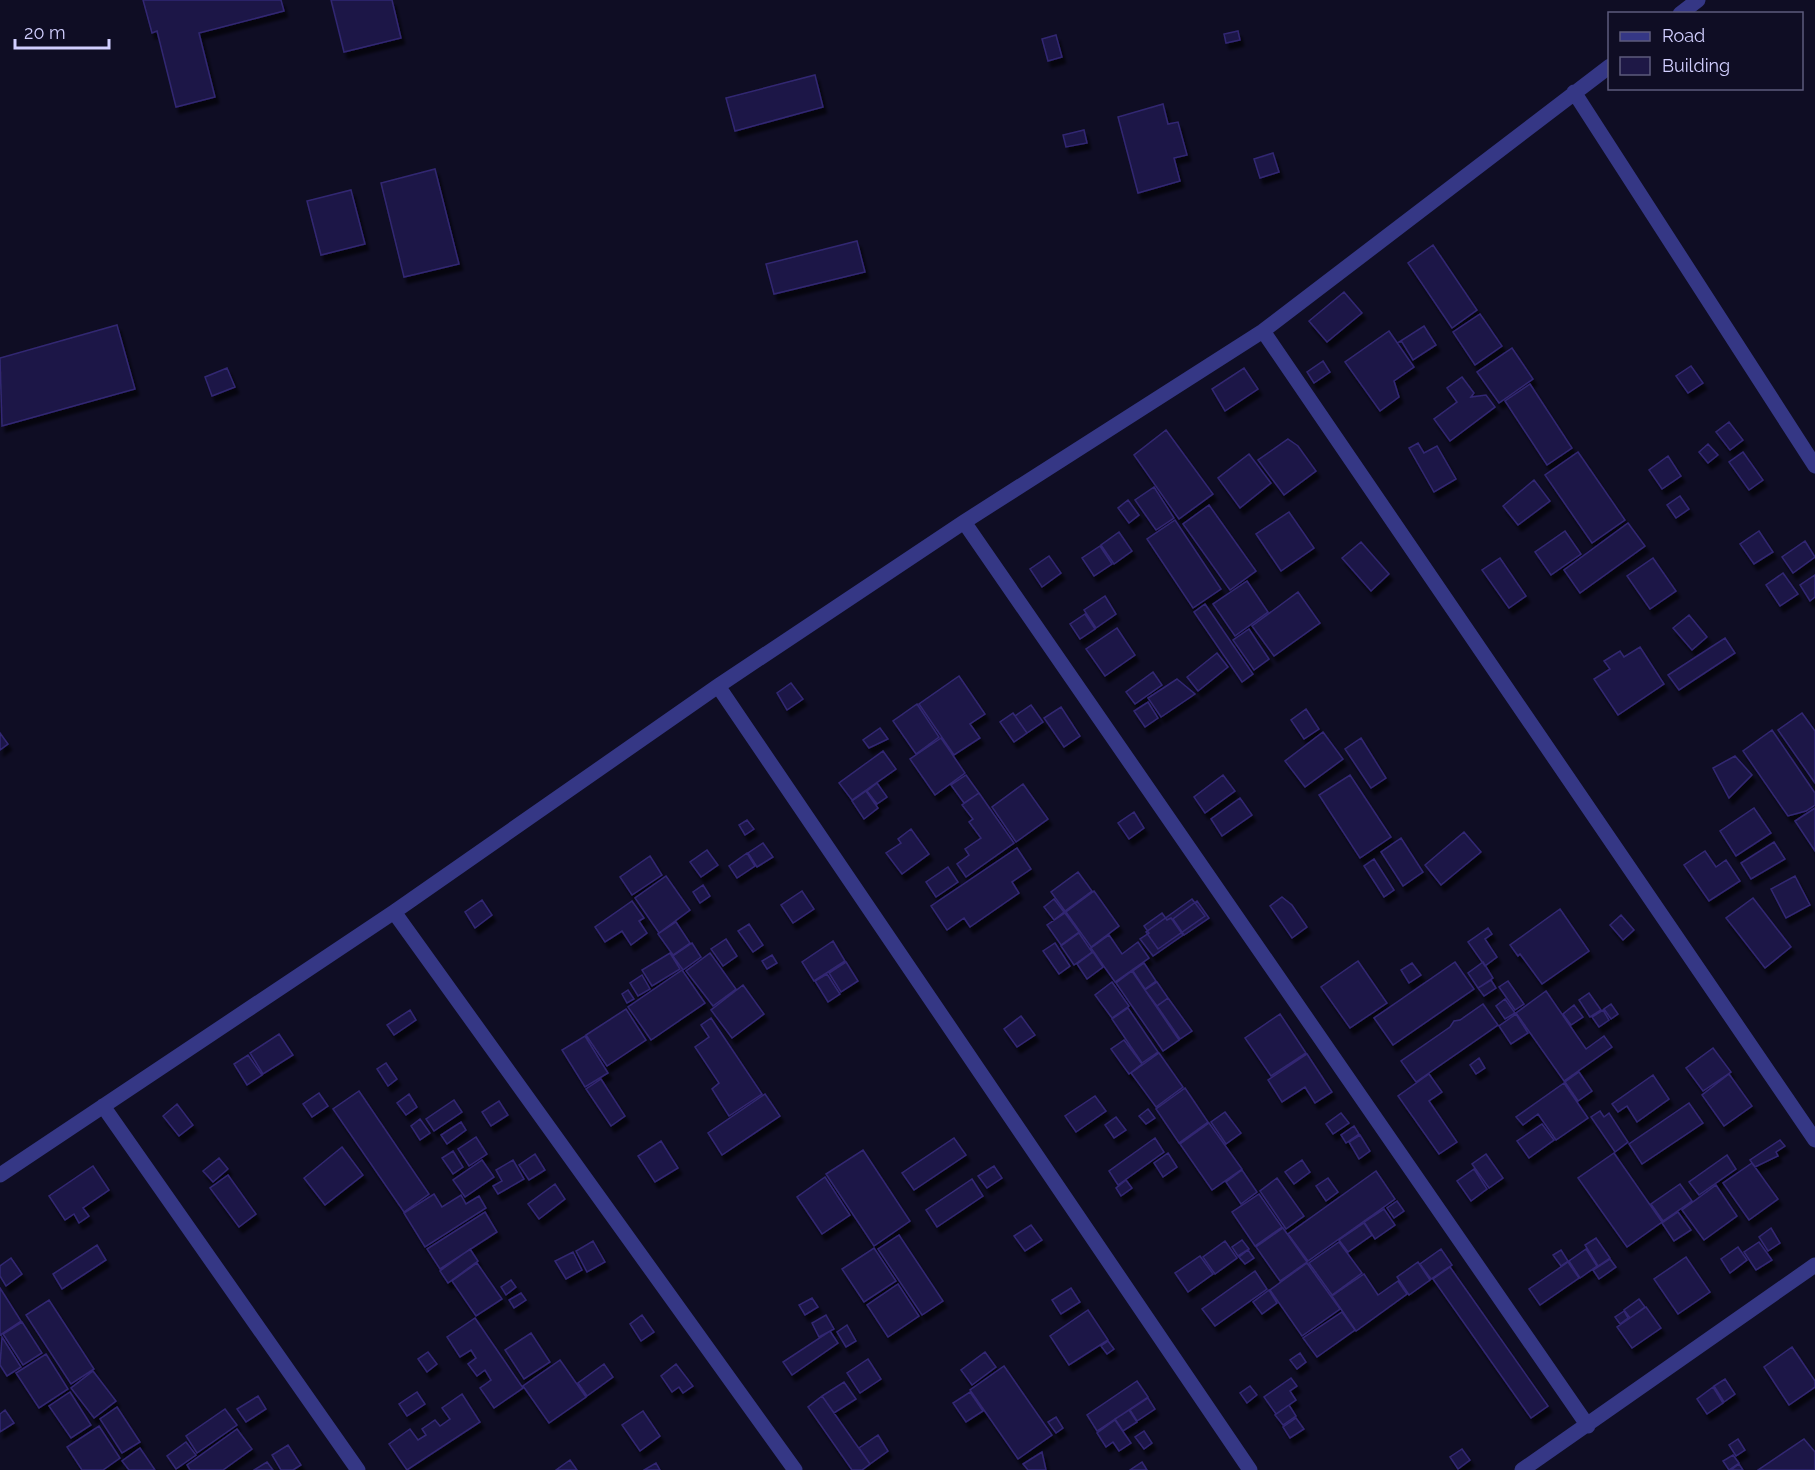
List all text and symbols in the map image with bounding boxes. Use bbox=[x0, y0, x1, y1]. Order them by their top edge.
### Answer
scale bar bbox=[15, 12, 110, 50]
legend bbox=[1608, 12, 1803, 90]
text: 20 m bbox=[24, 22, 66, 43]
text: Road bbox=[1662, 25, 1705, 46]
text: Building bbox=[1662, 55, 1730, 76]

